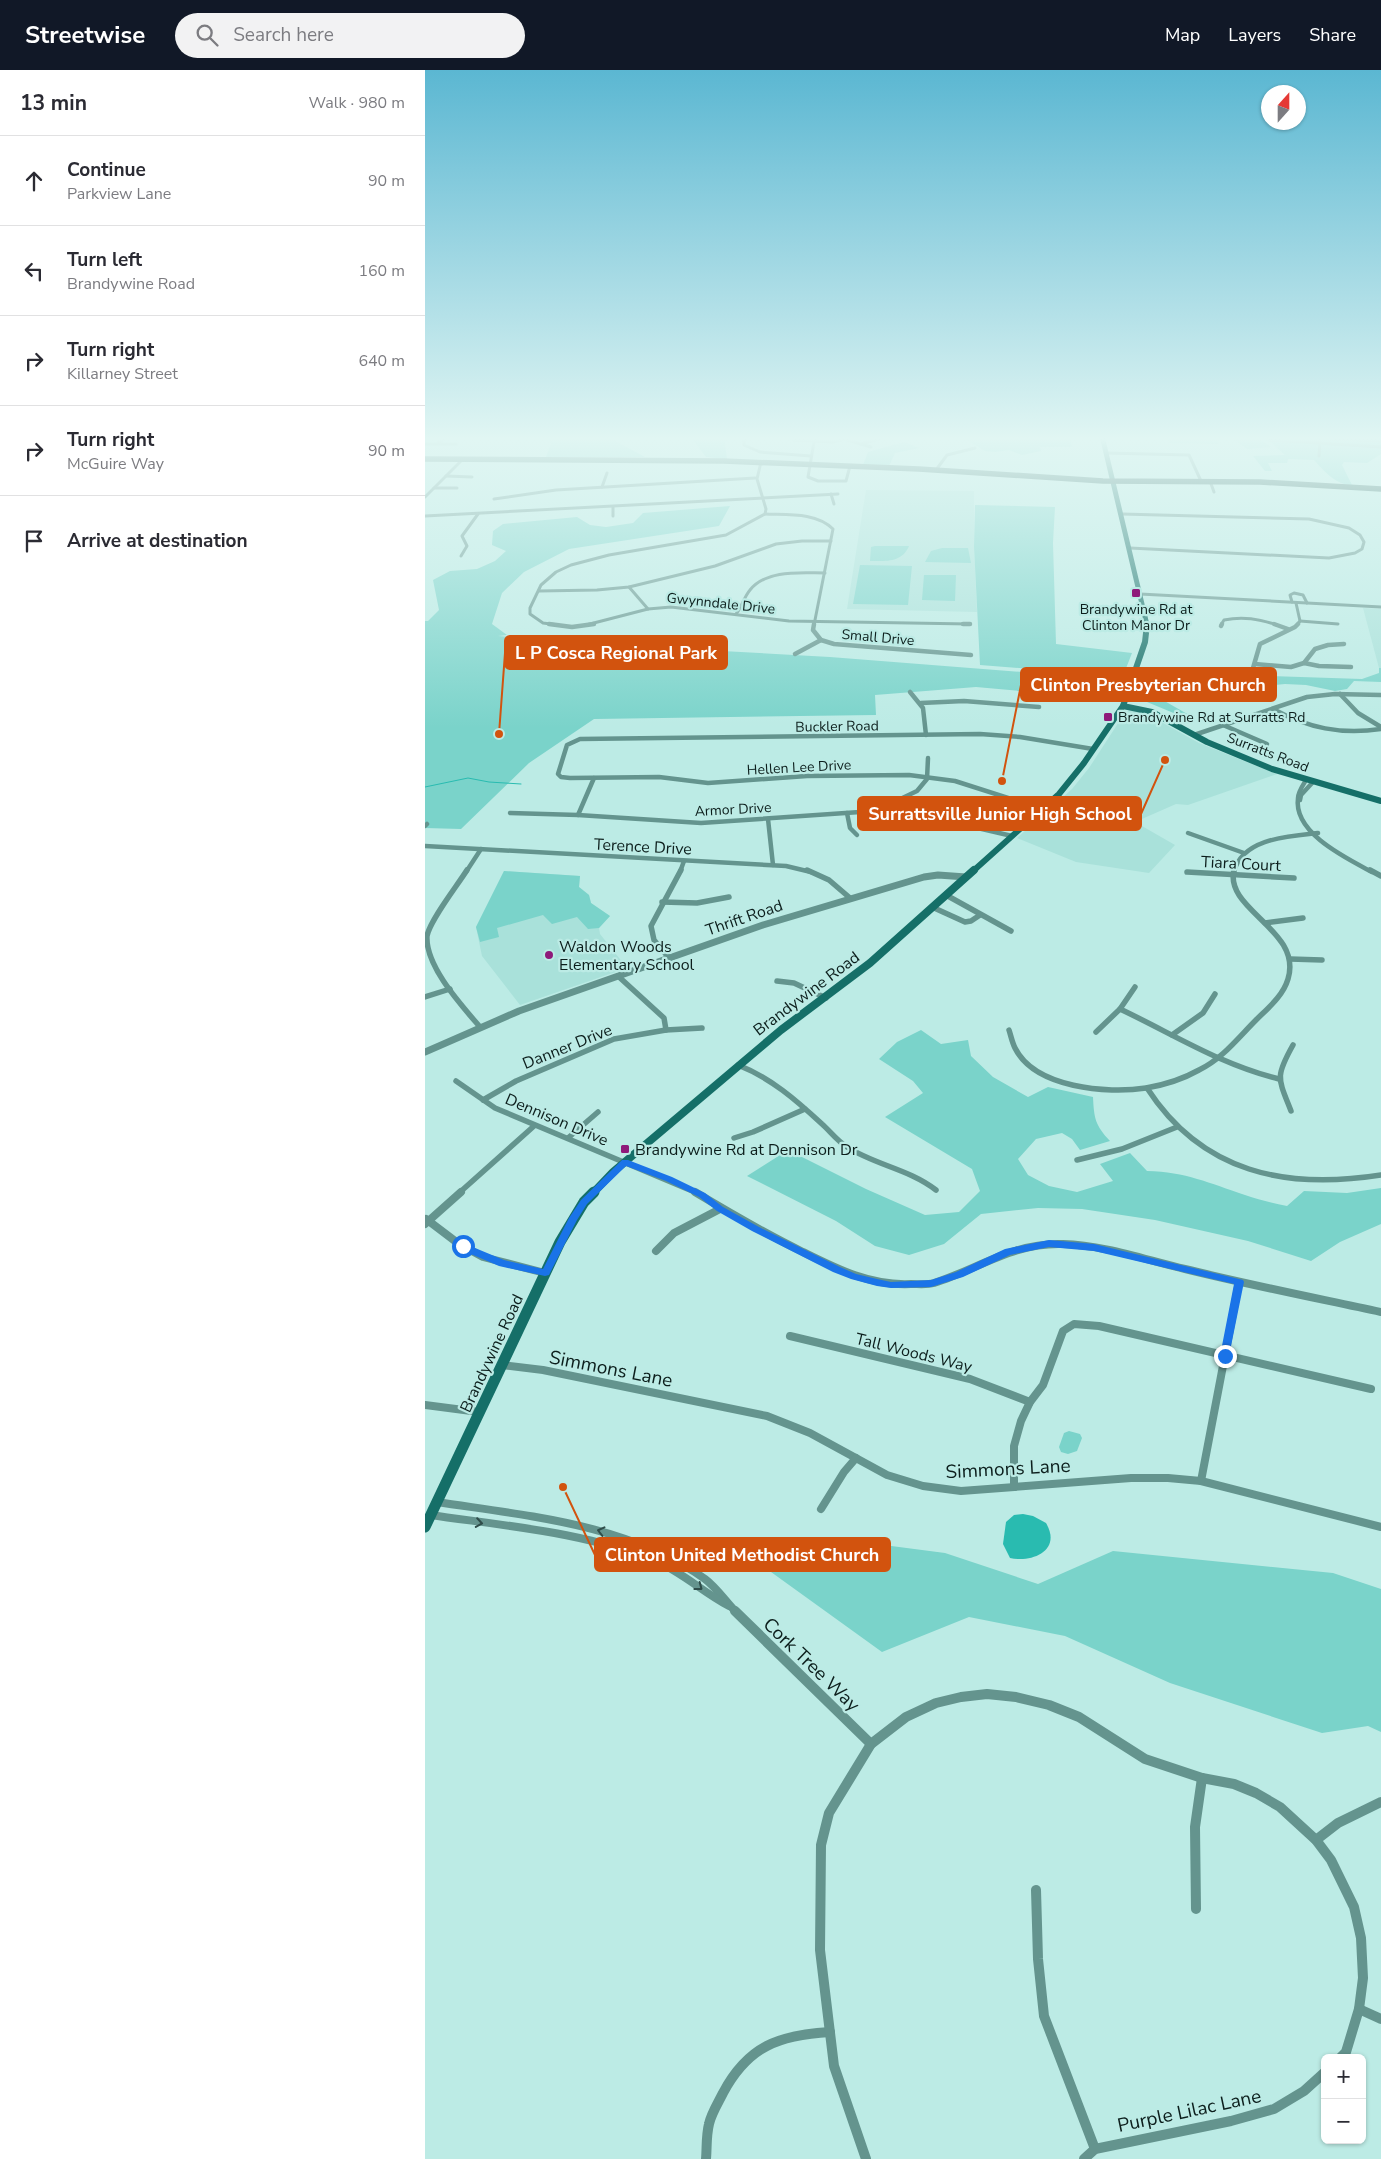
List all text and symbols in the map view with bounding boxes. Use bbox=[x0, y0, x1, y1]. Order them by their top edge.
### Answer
search box bbox=[175, 13, 525, 58]
text: Streetwise bbox=[25, 19, 145, 51]
icon: search bbox=[193, 21, 221, 49]
text: Search here bbox=[233, 22, 334, 48]
text: Map bbox=[1165, 23, 1200, 47]
text: Layers bbox=[1228, 23, 1281, 47]
text: Share bbox=[1309, 23, 1356, 47]
north arrow bbox=[1261, 85, 1306, 130]
text: 13 min bbox=[20, 89, 87, 117]
text: Walk · 980 m bbox=[309, 92, 405, 114]
text: Continue bbox=[67, 157, 146, 183]
icon: ahead bbox=[20, 167, 48, 195]
text: 90 m bbox=[368, 170, 405, 192]
text: Parkview Lane bbox=[67, 183, 171, 205]
text: Turn left bbox=[67, 247, 142, 273]
icon: left bbox=[20, 257, 48, 285]
text: 160 m bbox=[358, 260, 405, 282]
text: Brandywine Road bbox=[67, 273, 195, 295]
text: Turn right bbox=[67, 337, 154, 363]
icon: right bbox=[20, 347, 48, 375]
text: 640 m bbox=[358, 350, 405, 372]
text: Killarney Street bbox=[67, 363, 178, 385]
text: Turn right bbox=[67, 427, 154, 453]
icon: right bbox=[20, 437, 48, 465]
text: 90 m bbox=[368, 440, 405, 462]
text: McGuire Way bbox=[67, 453, 164, 475]
icon: arrive bbox=[20, 527, 48, 555]
text: Arrive at destination bbox=[67, 528, 248, 554]
marker: Brandywine Rd at Clinton Manor Dr bbox=[1130, 587, 1142, 599]
street label: Gwynndale Drive bbox=[666, 588, 776, 619]
place label: Brandywine Rd at Clinton Manor Dr bbox=[1080, 600, 1192, 635]
street label: Small Drive bbox=[841, 625, 915, 650]
callout: L P Cosca Regional Park bbox=[505, 636, 727, 669]
text: L P Cosca Regional Park bbox=[515, 641, 717, 665]
callout: Clinton Presbyterian Church bbox=[1021, 668, 1276, 701]
text: Clinton Presbyterian Church bbox=[1030, 673, 1266, 697]
place label: Brandywine Rd at Surratts Rd bbox=[1118, 708, 1305, 727]
marker: Brandywine Rd at Surratts Rd bbox=[1102, 711, 1114, 723]
street label: Buckler Road bbox=[795, 716, 879, 737]
street label: Surratts Road bbox=[1224, 728, 1312, 777]
street label: Hellen Lee Drive bbox=[746, 755, 852, 780]
callout: Surrattsville Junior High School bbox=[858, 797, 1141, 830]
street label: Armor Drive bbox=[694, 798, 772, 821]
text: Surrattsville Junior High School bbox=[868, 802, 1132, 826]
street label: Terence Drive bbox=[593, 833, 692, 861]
street label: Tiara Court bbox=[1200, 851, 1282, 877]
street label: Thrift Road bbox=[703, 895, 786, 941]
place label: Waldon Woods Elementary School bbox=[559, 936, 695, 976]
street label: Brandywine Road bbox=[749, 946, 864, 1041]
marker: Waldon Woods Elementary School bbox=[543, 949, 555, 961]
street label: Danner Drive bbox=[519, 1019, 615, 1075]
street label: Dennison Drive bbox=[502, 1088, 612, 1152]
place label: Brandywine Rd at Dennison Dr bbox=[635, 1139, 858, 1161]
marker: Brandywine Rd at Dennison Dr bbox=[619, 1143, 631, 1155]
route start bbox=[452, 1235, 475, 1258]
street label: Brandywine Road bbox=[455, 1291, 529, 1416]
street label: Tall Woods Way bbox=[853, 1328, 975, 1378]
street label: Simmons Lane bbox=[547, 1344, 675, 1394]
route end bbox=[1214, 1345, 1237, 1368]
street label: Simmons Lane bbox=[945, 1453, 1071, 1485]
one-way arrow bbox=[474, 1517, 483, 1527]
one-way arrow bbox=[596, 1526, 605, 1537]
callout: Clinton United Methodist Church bbox=[595, 1538, 890, 1571]
text: Clinton United Methodist Church bbox=[605, 1543, 879, 1567]
one-way arrow bbox=[693, 1582, 702, 1590]
street label: Cork Tree Way bbox=[757, 1612, 866, 1718]
map controls bbox=[1321, 2054, 1366, 2144]
button: + bbox=[1321, 2054, 1366, 2099]
street label: Purple Lilac Lane bbox=[1115, 2083, 1263, 2139]
button: − bbox=[1321, 2099, 1366, 2144]

